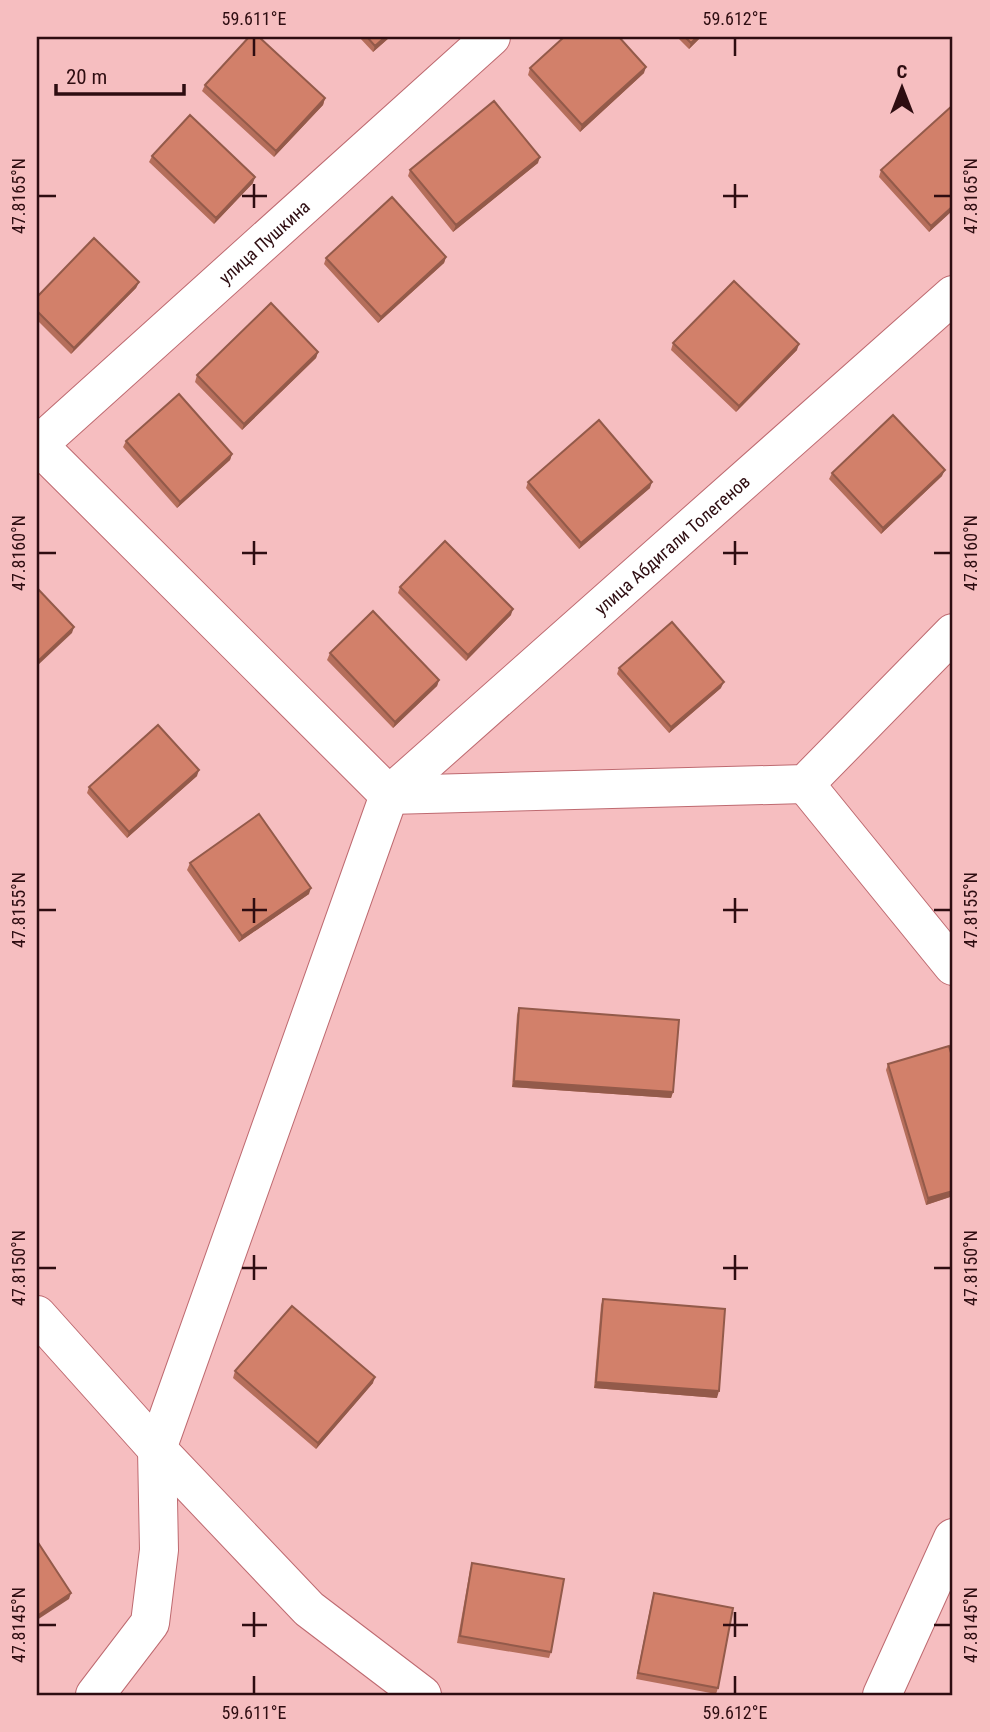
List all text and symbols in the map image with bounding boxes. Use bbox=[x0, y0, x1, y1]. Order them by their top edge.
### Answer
text: 59.611°E bbox=[222, 8, 286, 29]
text: 59.612°E bbox=[703, 8, 767, 29]
scale bar bbox=[56, 52, 184, 96]
north arrow bbox=[867, 52, 937, 122]
text: С bbox=[897, 60, 908, 83]
text: 20 m bbox=[66, 65, 107, 89]
text: 47.8165°N bbox=[8, 158, 29, 234]
text: 47.8165°N bbox=[960, 158, 981, 234]
street label: улица Пушкина bbox=[214, 195, 314, 288]
street label: улица Абдигали Толегенов bbox=[590, 470, 754, 619]
text: 47.8160°N bbox=[8, 515, 29, 591]
text: 47.8160°N bbox=[960, 515, 981, 591]
text: 47.8155°N bbox=[8, 872, 29, 948]
text: 47.8155°N bbox=[960, 872, 981, 948]
text: 47.8150°N bbox=[8, 1230, 29, 1306]
text: 47.8150°N bbox=[960, 1230, 981, 1306]
text: 47.8145°N bbox=[8, 1587, 29, 1663]
text: 47.8145°N bbox=[960, 1587, 981, 1663]
text: 59.611°E bbox=[222, 1702, 286, 1723]
text: 59.612°E bbox=[703, 1702, 767, 1723]

